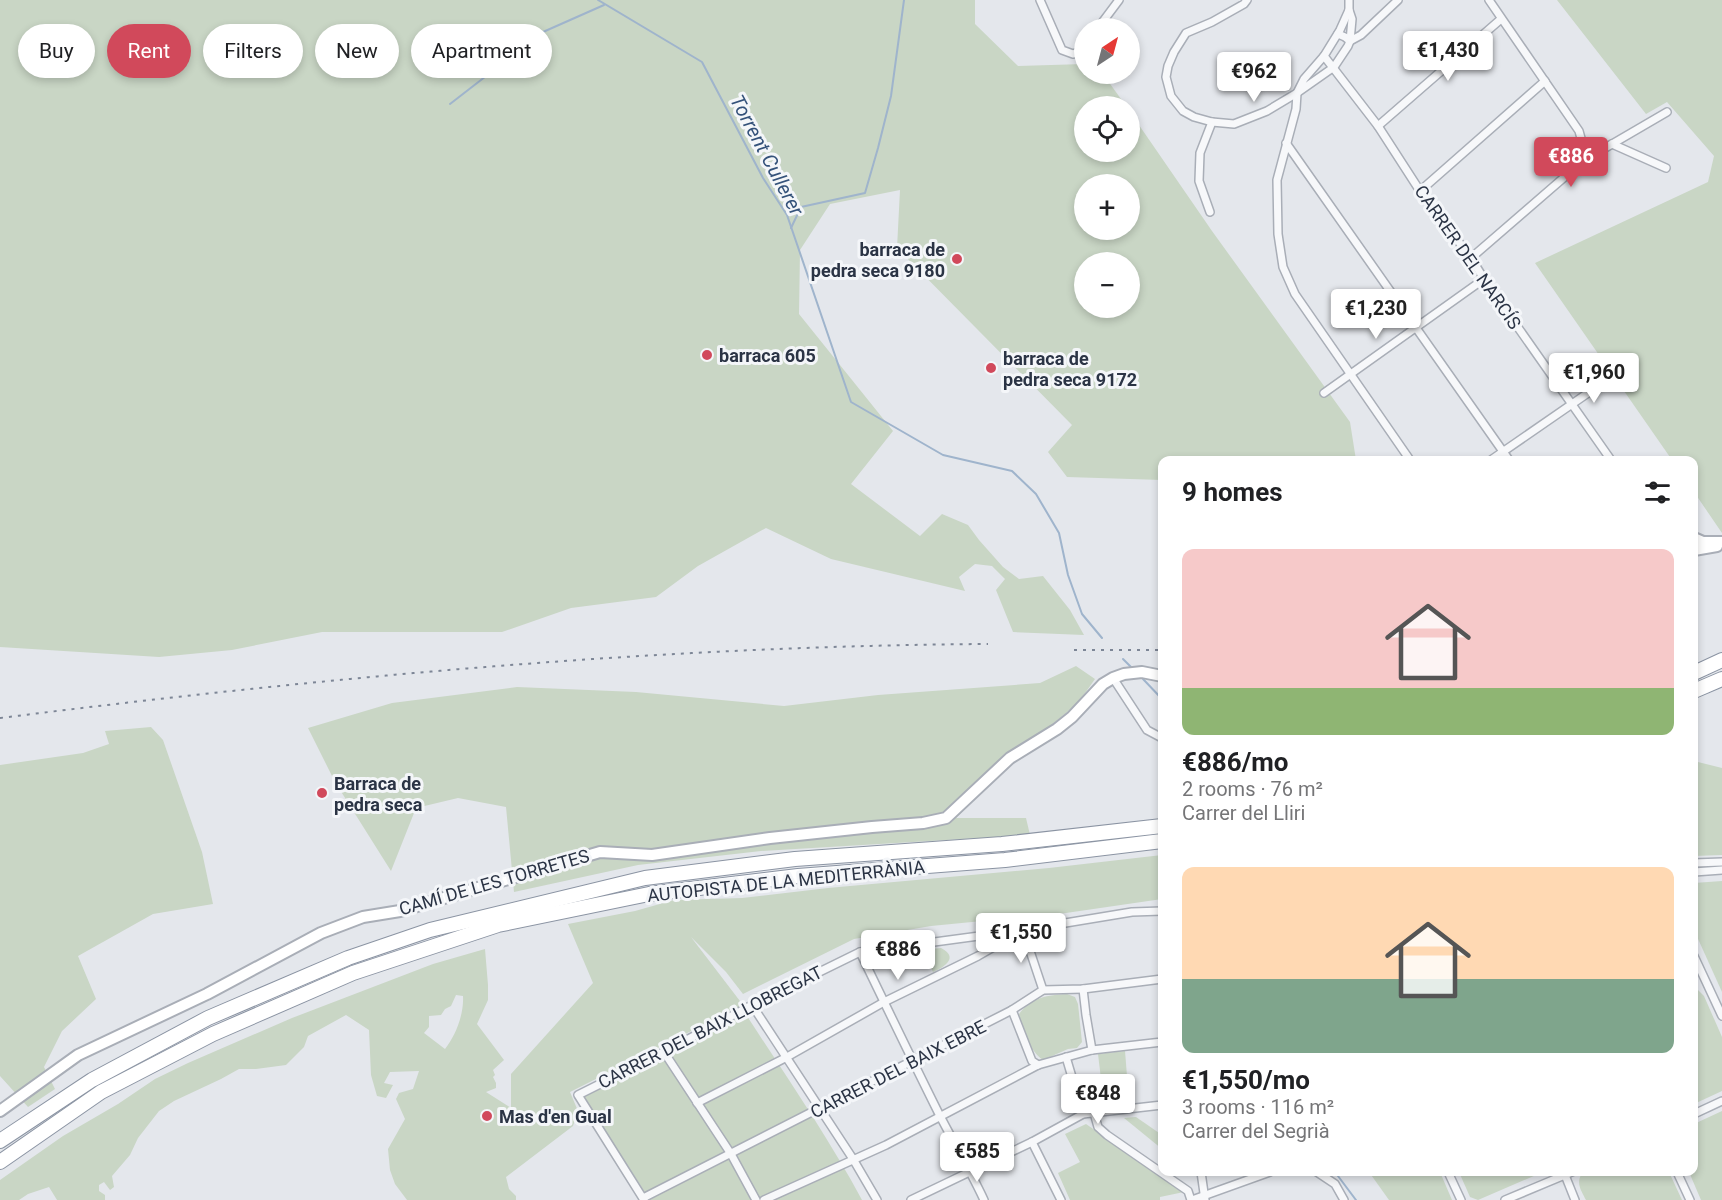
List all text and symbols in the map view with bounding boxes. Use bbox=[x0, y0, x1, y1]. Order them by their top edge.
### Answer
north arrow bbox=[1074, 18, 1140, 84]
map controls bbox=[1074, 18, 1140, 318]
chip: Buy bbox=[18, 24, 95, 78]
chip: Rent bbox=[107, 24, 191, 78]
chip: Filters bbox=[203, 24, 303, 78]
chip: New bbox=[315, 24, 399, 78]
chip: Apartment bbox=[411, 24, 552, 78]
pin: €1,430 bbox=[1399, 31, 1497, 82]
text: €1,430 bbox=[1417, 38, 1479, 62]
pin: €962 bbox=[1218, 52, 1290, 103]
text: €962 bbox=[1231, 59, 1277, 83]
water label: Torrent Cullerer bbox=[725, 91, 810, 221]
button: locate bbox=[1074, 96, 1140, 162]
pin: €886 bbox=[1535, 137, 1607, 188]
text: €886 bbox=[1548, 144, 1594, 168]
button: + bbox=[1074, 174, 1140, 240]
street label: CARRER DEL NARCÍS bbox=[1410, 181, 1526, 333]
place label: barraca de pedra seca 9180 bbox=[811, 239, 945, 281]
marker: barraca de pedra seca 9180 bbox=[950, 252, 964, 266]
button: − bbox=[1074, 252, 1140, 318]
pin: €1,230 bbox=[1327, 289, 1425, 340]
text: €1,230 bbox=[1345, 296, 1407, 320]
place label: barraca 605 bbox=[719, 345, 816, 366]
marker: barraca 605 bbox=[700, 348, 714, 362]
place label: barraca de pedra seca 9172 bbox=[1003, 348, 1137, 390]
pin: €1,960 bbox=[1545, 353, 1643, 404]
text: €1,960 bbox=[1563, 360, 1625, 384]
marker: barraca de pedra seca 9172 bbox=[984, 361, 998, 375]
icon: filters bbox=[1641, 476, 1674, 509]
text: 9 homes bbox=[1182, 477, 1283, 507]
icon: home bbox=[1374, 588, 1482, 696]
text: €886/mo bbox=[1182, 747, 1289, 777]
place label: Barraca de pedra seca bbox=[334, 773, 423, 815]
text: 2 rooms · 76 m² bbox=[1182, 777, 1323, 801]
marker: Barraca de pedra seca bbox=[315, 786, 329, 800]
text: Carrer del Lliri bbox=[1182, 801, 1305, 825]
street label: CAMÍ DE LES TORRETES bbox=[396, 845, 592, 919]
street label: AUTOPISTA DE LA MEDITERRÀNIA bbox=[646, 856, 926, 906]
icon: home bbox=[1374, 906, 1482, 1014]
pin: €1,550 bbox=[972, 913, 1070, 964]
text: €1,550 bbox=[990, 920, 1052, 944]
pin: €886 bbox=[862, 930, 934, 981]
text: €886 bbox=[875, 937, 921, 961]
street label: CARRER DEL BAIX LLOBREGAT bbox=[594, 961, 826, 1093]
street label: CARRER DEL BAIX EBRE bbox=[807, 1016, 989, 1122]
text: €1,550/mo bbox=[1182, 1065, 1310, 1095]
pin: €848 bbox=[1062, 1074, 1134, 1125]
text: €848 bbox=[1075, 1081, 1121, 1105]
text: 3 rooms · 116 m² bbox=[1182, 1095, 1334, 1119]
place label: Mas d'en Gual bbox=[499, 1106, 612, 1127]
marker: Mas d'en Gual bbox=[480, 1109, 494, 1123]
text: Carrer del Segrià bbox=[1182, 1119, 1330, 1143]
pin: €585 bbox=[941, 1132, 1013, 1183]
text: €585 bbox=[954, 1139, 1000, 1163]

